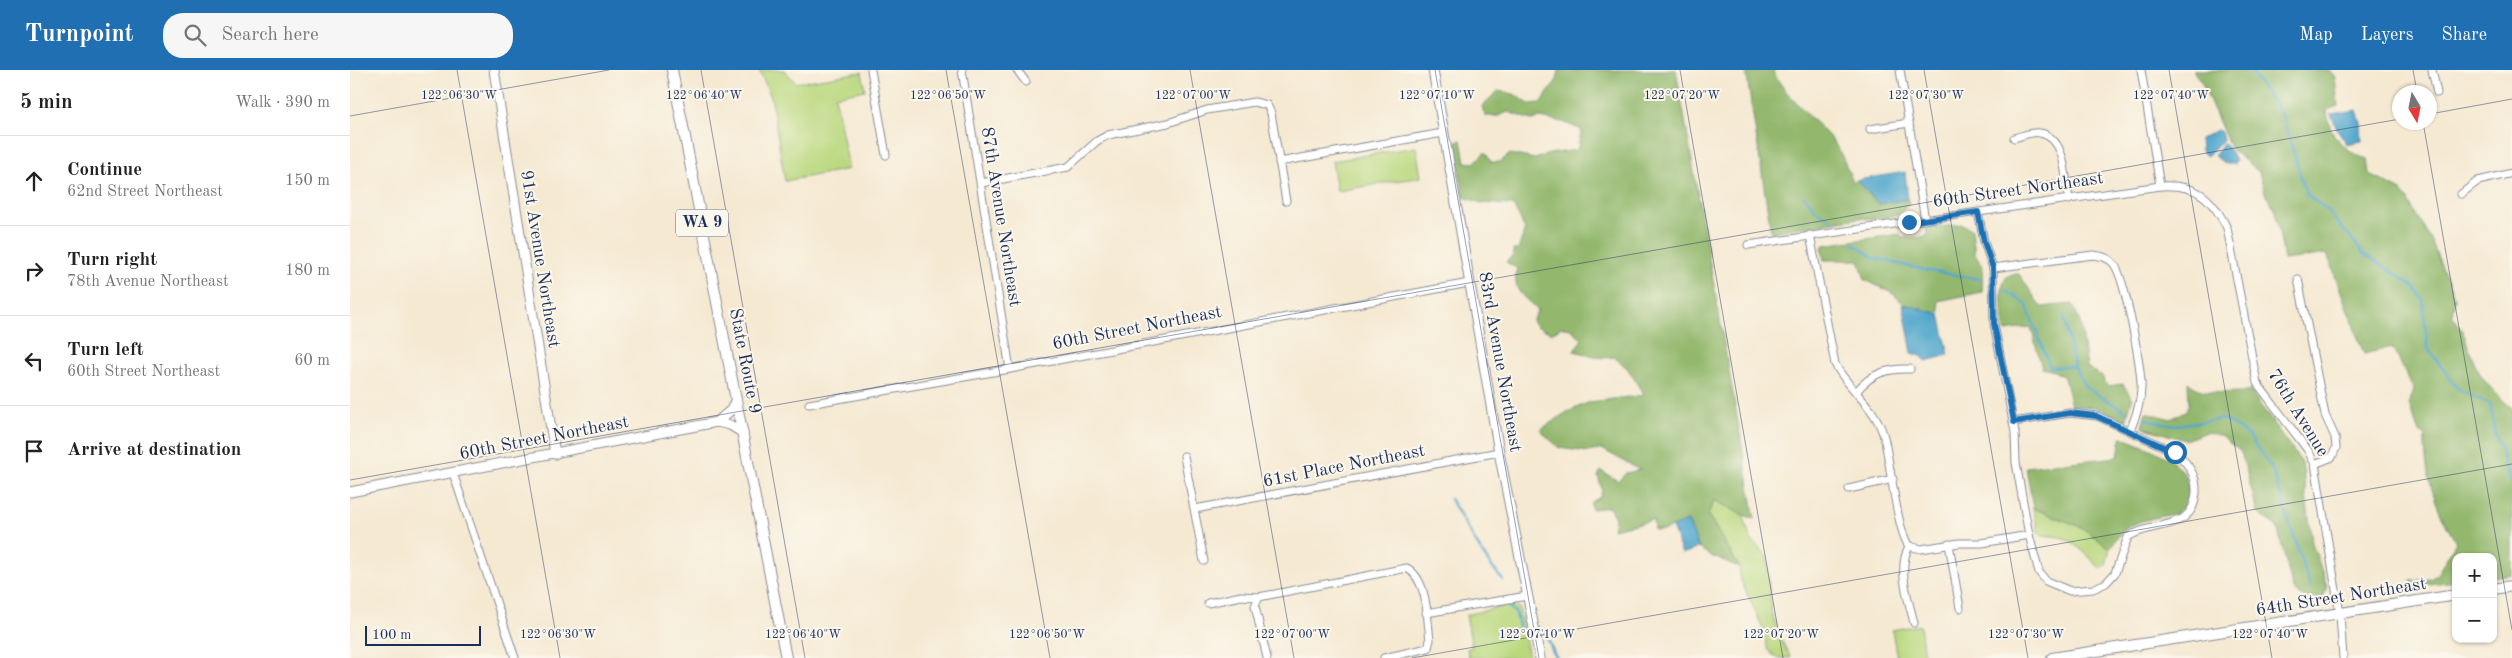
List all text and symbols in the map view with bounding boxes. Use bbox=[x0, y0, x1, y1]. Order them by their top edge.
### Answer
search box bbox=[163, 13, 513, 58]
icon: search bbox=[181, 21, 209, 49]
text: Turnpoint bbox=[25, 23, 133, 47]
text: Search here bbox=[221, 26, 319, 45]
text: Map bbox=[2299, 26, 2333, 44]
text: Layers bbox=[2361, 26, 2413, 44]
text: Share bbox=[2441, 26, 2487, 44]
north arrow bbox=[2392, 85, 2437, 130]
text: 122°06'50"W bbox=[910, 89, 986, 102]
text: 122°06'30"W bbox=[421, 90, 497, 102]
text: 122°06'40"W bbox=[666, 90, 742, 102]
text: 122°07'00"W bbox=[1155, 90, 1231, 102]
text: 122°07'10"W bbox=[1399, 90, 1475, 102]
text: 122°07'20"W bbox=[1644, 90, 1720, 102]
text: 122°07'30"W bbox=[1888, 90, 1964, 102]
text: 122°07'40"W bbox=[2133, 90, 2209, 102]
text: 5 min bbox=[20, 92, 73, 113]
text: Walk · 390 m bbox=[235, 95, 330, 111]
street label: 87th Avenue Northeast bbox=[978, 126, 1024, 308]
text: Continue bbox=[67, 161, 142, 180]
icon: ahead bbox=[20, 167, 48, 195]
street label: 91st Avenue Northeast bbox=[517, 169, 563, 349]
street label: 60th Street Northeast bbox=[1931, 169, 2105, 211]
text: 150 m bbox=[285, 173, 330, 189]
text: 62nd Street Northeast bbox=[67, 184, 223, 200]
road number: WA 9 bbox=[676, 210, 728, 237]
route end bbox=[1898, 211, 1921, 234]
text: Turn right bbox=[67, 251, 157, 270]
icon: right bbox=[20, 257, 48, 285]
text: 180 m bbox=[285, 263, 330, 279]
street label: 83rd Avenue Northeast bbox=[1475, 271, 1525, 453]
text: 78th Avenue Northeast bbox=[67, 274, 229, 290]
street label: 60th Street Northeast bbox=[1051, 303, 1223, 353]
street label: State Route 9 bbox=[726, 307, 764, 415]
text: Turn left bbox=[67, 341, 144, 360]
icon: left bbox=[20, 347, 48, 375]
text: 60 m bbox=[294, 353, 330, 369]
text: 60th Street Northeast bbox=[67, 364, 220, 380]
street label: 76th Avenue bbox=[2264, 366, 2332, 460]
street label: 60th Street Northeast bbox=[458, 413, 630, 463]
icon: arrive bbox=[20, 437, 48, 465]
text: Arrive at destination bbox=[67, 441, 241, 460]
street label: 61st Place Northeast bbox=[1261, 441, 1427, 491]
route start bbox=[2164, 441, 2187, 464]
map controls bbox=[2452, 553, 2497, 643]
button: + bbox=[2452, 553, 2497, 598]
street label: 64th Street Northeast bbox=[2255, 575, 2427, 619]
button: − bbox=[2452, 598, 2497, 643]
scale bar bbox=[365, 623, 481, 646]
text: 100 m bbox=[372, 628, 411, 642]
text: 122°06'50"W bbox=[1009, 628, 1085, 641]
text: 122°06'30"W bbox=[520, 629, 596, 641]
text: 122°06'40"W bbox=[765, 629, 841, 641]
text: 122°07'00"W bbox=[1254, 629, 1330, 641]
text: 122°07'10"W bbox=[1499, 629, 1575, 641]
text: 122°07'20"W bbox=[1743, 629, 1819, 641]
text: 122°07'30"W bbox=[1988, 629, 2064, 641]
text: 122°07'40"W bbox=[2232, 629, 2308, 641]

